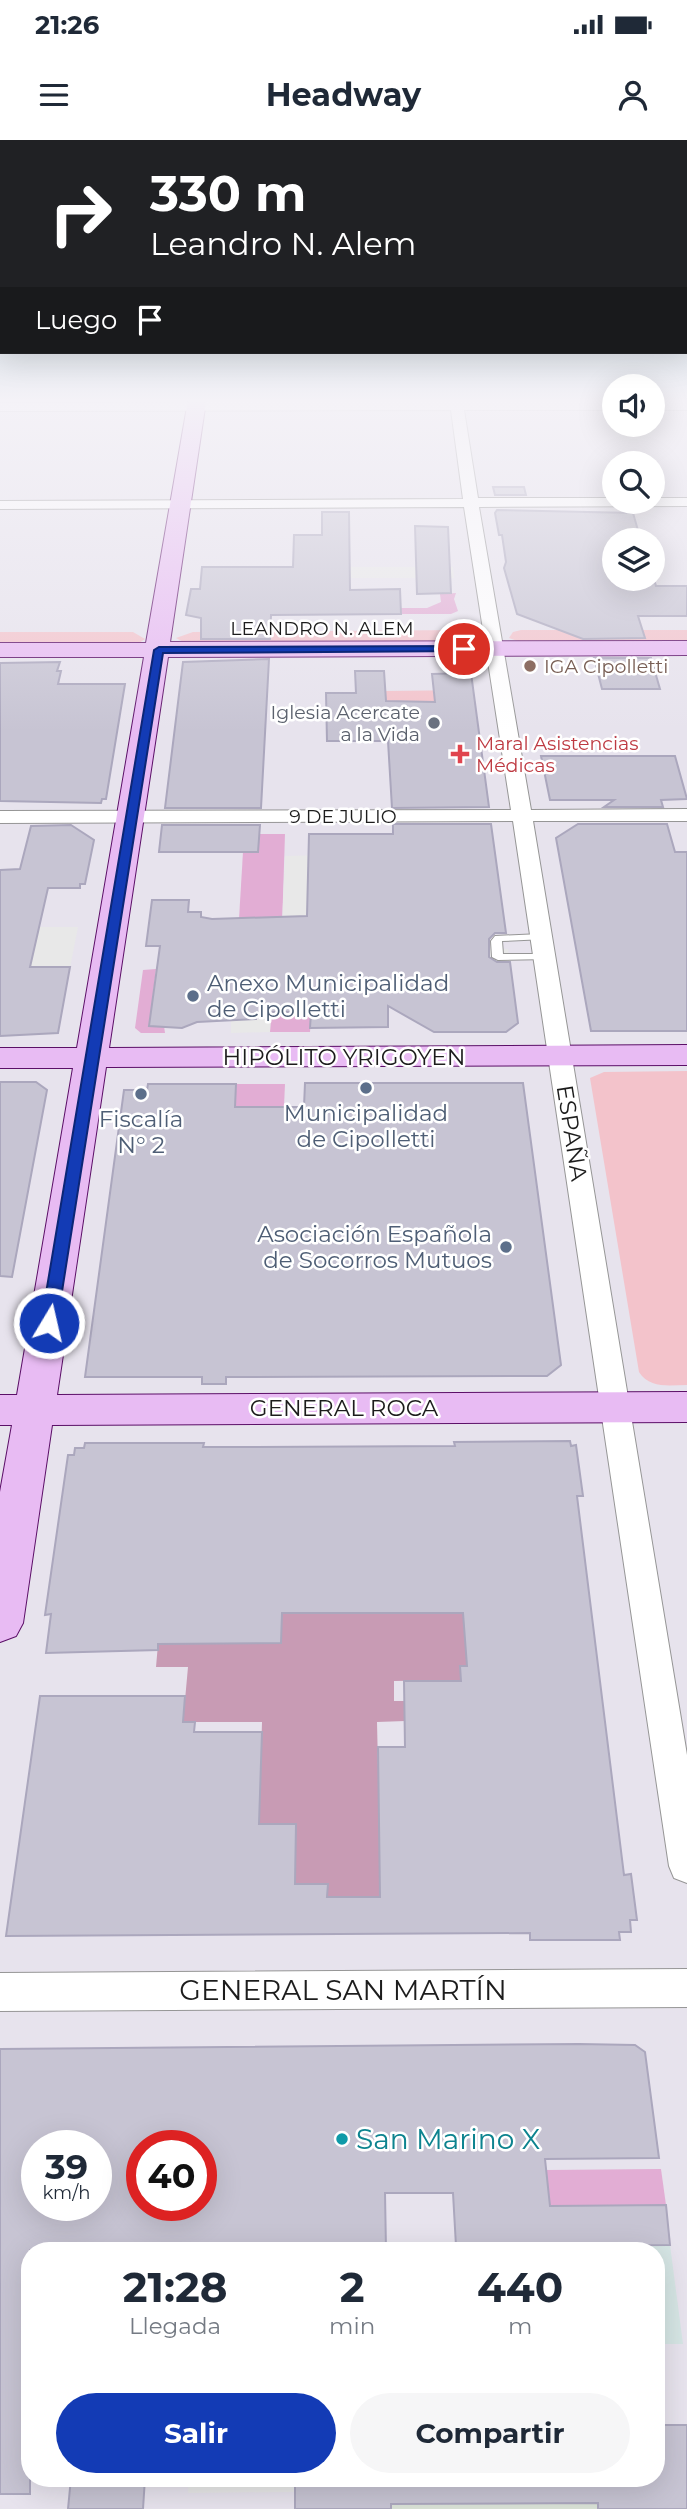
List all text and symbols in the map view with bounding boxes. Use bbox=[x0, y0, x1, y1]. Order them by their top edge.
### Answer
text: 21:26 bbox=[35, 9, 99, 41]
text: Headway bbox=[266, 75, 421, 114]
icon: menu bbox=[35, 76, 73, 114]
icon: person bbox=[614, 76, 652, 114]
text: 330 m bbox=[150, 164, 306, 223]
icon: right bbox=[35, 168, 126, 259]
text: Leandro N. Alem bbox=[150, 224, 417, 263]
icon: arrive bbox=[131, 301, 169, 339]
text: Luego bbox=[35, 304, 117, 336]
map controls bbox=[602, 374, 665, 591]
button: sound bbox=[602, 374, 665, 437]
button: search bbox=[602, 451, 665, 514]
button: layers bbox=[602, 528, 665, 591]
street label: LEANDRO N. ALEM bbox=[230, 617, 414, 640]
pin bbox=[434, 619, 494, 679]
icon: arrive bbox=[445, 630, 483, 668]
place label: IGA Cipolletti bbox=[544, 655, 668, 678]
marker: IGA Cipolletti bbox=[522, 658, 538, 674]
place label: Iglesia Acercate a la Vida bbox=[270, 701, 420, 746]
marker: Iglesia Acercate a la Vida bbox=[426, 715, 442, 731]
place label: Maral Asistencias Médicas bbox=[476, 732, 639, 777]
marker: Maral Asistencias Médicas bbox=[450, 744, 470, 764]
street label: 9 DE JULIO bbox=[289, 805, 397, 828]
place label: Anexo Municipalidad de Cipolletti bbox=[207, 969, 449, 1023]
marker: Anexo Municipalidad de Cipolletti bbox=[185, 988, 201, 1004]
street label: HIPÓLITO YRIGOYEN bbox=[223, 1043, 465, 1071]
marker: Municipalidad de Cipolletti bbox=[358, 1080, 374, 1096]
street label: ESPAÑA bbox=[551, 1083, 593, 1183]
marker: Fiscalía N° 2 bbox=[133, 1086, 149, 1102]
place label: Municipalidad de Cipolletti bbox=[284, 1099, 448, 1153]
place label: Fiscalía N° 2 bbox=[99, 1105, 183, 1159]
place label: Asociación Española de Socorros Mutuos bbox=[257, 1220, 492, 1274]
marker: Asociación Española de Socorros Mutuos bbox=[498, 1239, 514, 1255]
position arrow bbox=[12, 1286, 86, 1360]
street label: GENERAL ROCA bbox=[250, 1394, 439, 1422]
street label: GENERAL SAN MARTÍN bbox=[179, 1973, 507, 2007]
place label: San Marino X bbox=[356, 2122, 540, 2156]
speed limit sign: 40 bbox=[126, 2130, 217, 2221]
marker: San Marino X bbox=[334, 2131, 350, 2147]
text: 39 bbox=[45, 2145, 88, 2188]
text: km/h bbox=[42, 2182, 91, 2204]
text: 21:28 bbox=[123, 2261, 227, 2313]
text: 2 bbox=[340, 2261, 365, 2313]
text: 440 bbox=[477, 2261, 563, 2313]
text: Llegada bbox=[129, 2312, 221, 2340]
text: min bbox=[329, 2312, 375, 2340]
text: m bbox=[508, 2312, 532, 2340]
button: Salir bbox=[56, 2393, 336, 2473]
button: Compartir bbox=[350, 2393, 630, 2473]

